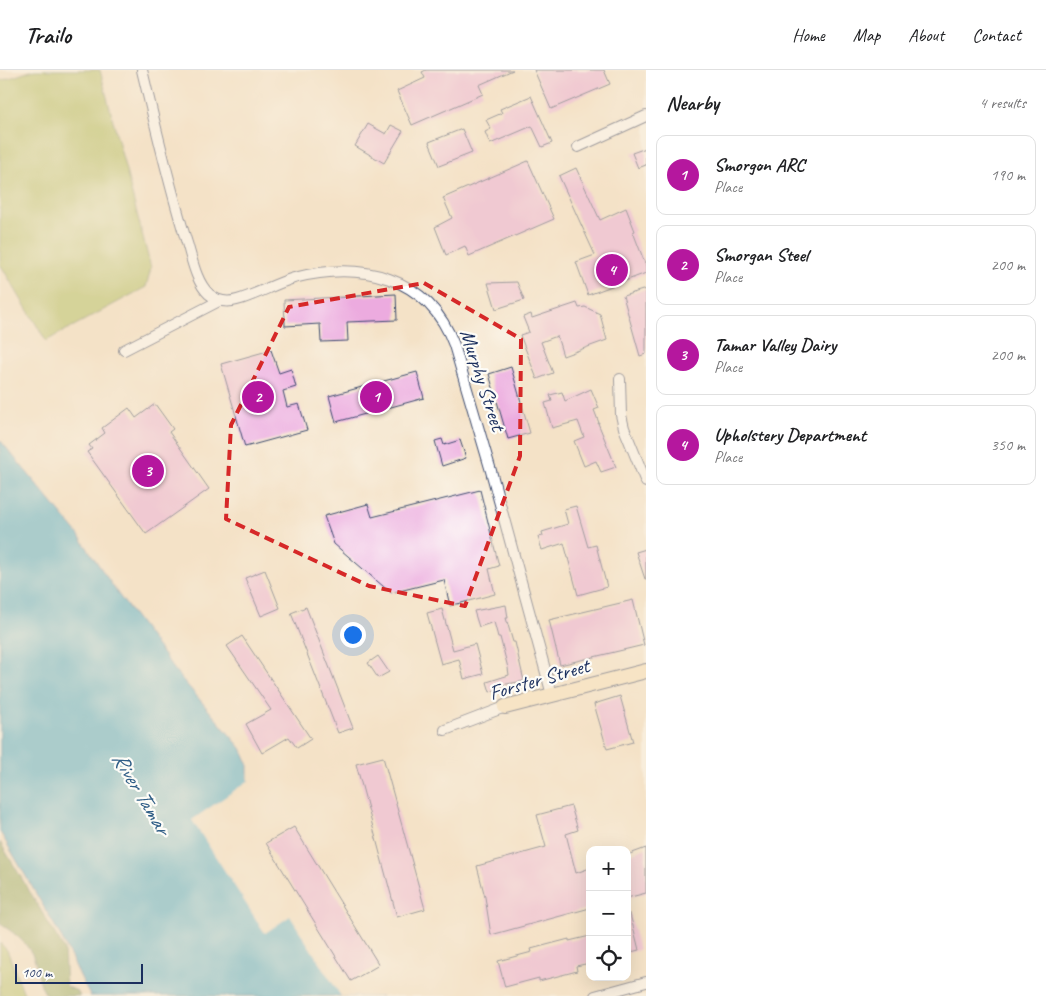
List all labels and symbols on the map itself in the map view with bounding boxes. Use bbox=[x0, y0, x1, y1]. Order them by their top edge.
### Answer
pin: 4 bbox=[596, 251, 628, 289]
street label: Murphy Street bbox=[454, 326, 512, 436]
pin: 2 bbox=[242, 378, 274, 416]
pin: 1 bbox=[360, 378, 392, 416]
pin: 3 bbox=[132, 452, 164, 490]
your location bbox=[340, 622, 366, 648]
street label: Forster Street bbox=[486, 652, 594, 706]
water label: River Tamar bbox=[106, 747, 178, 843]
scale bar bbox=[15, 961, 142, 984]

